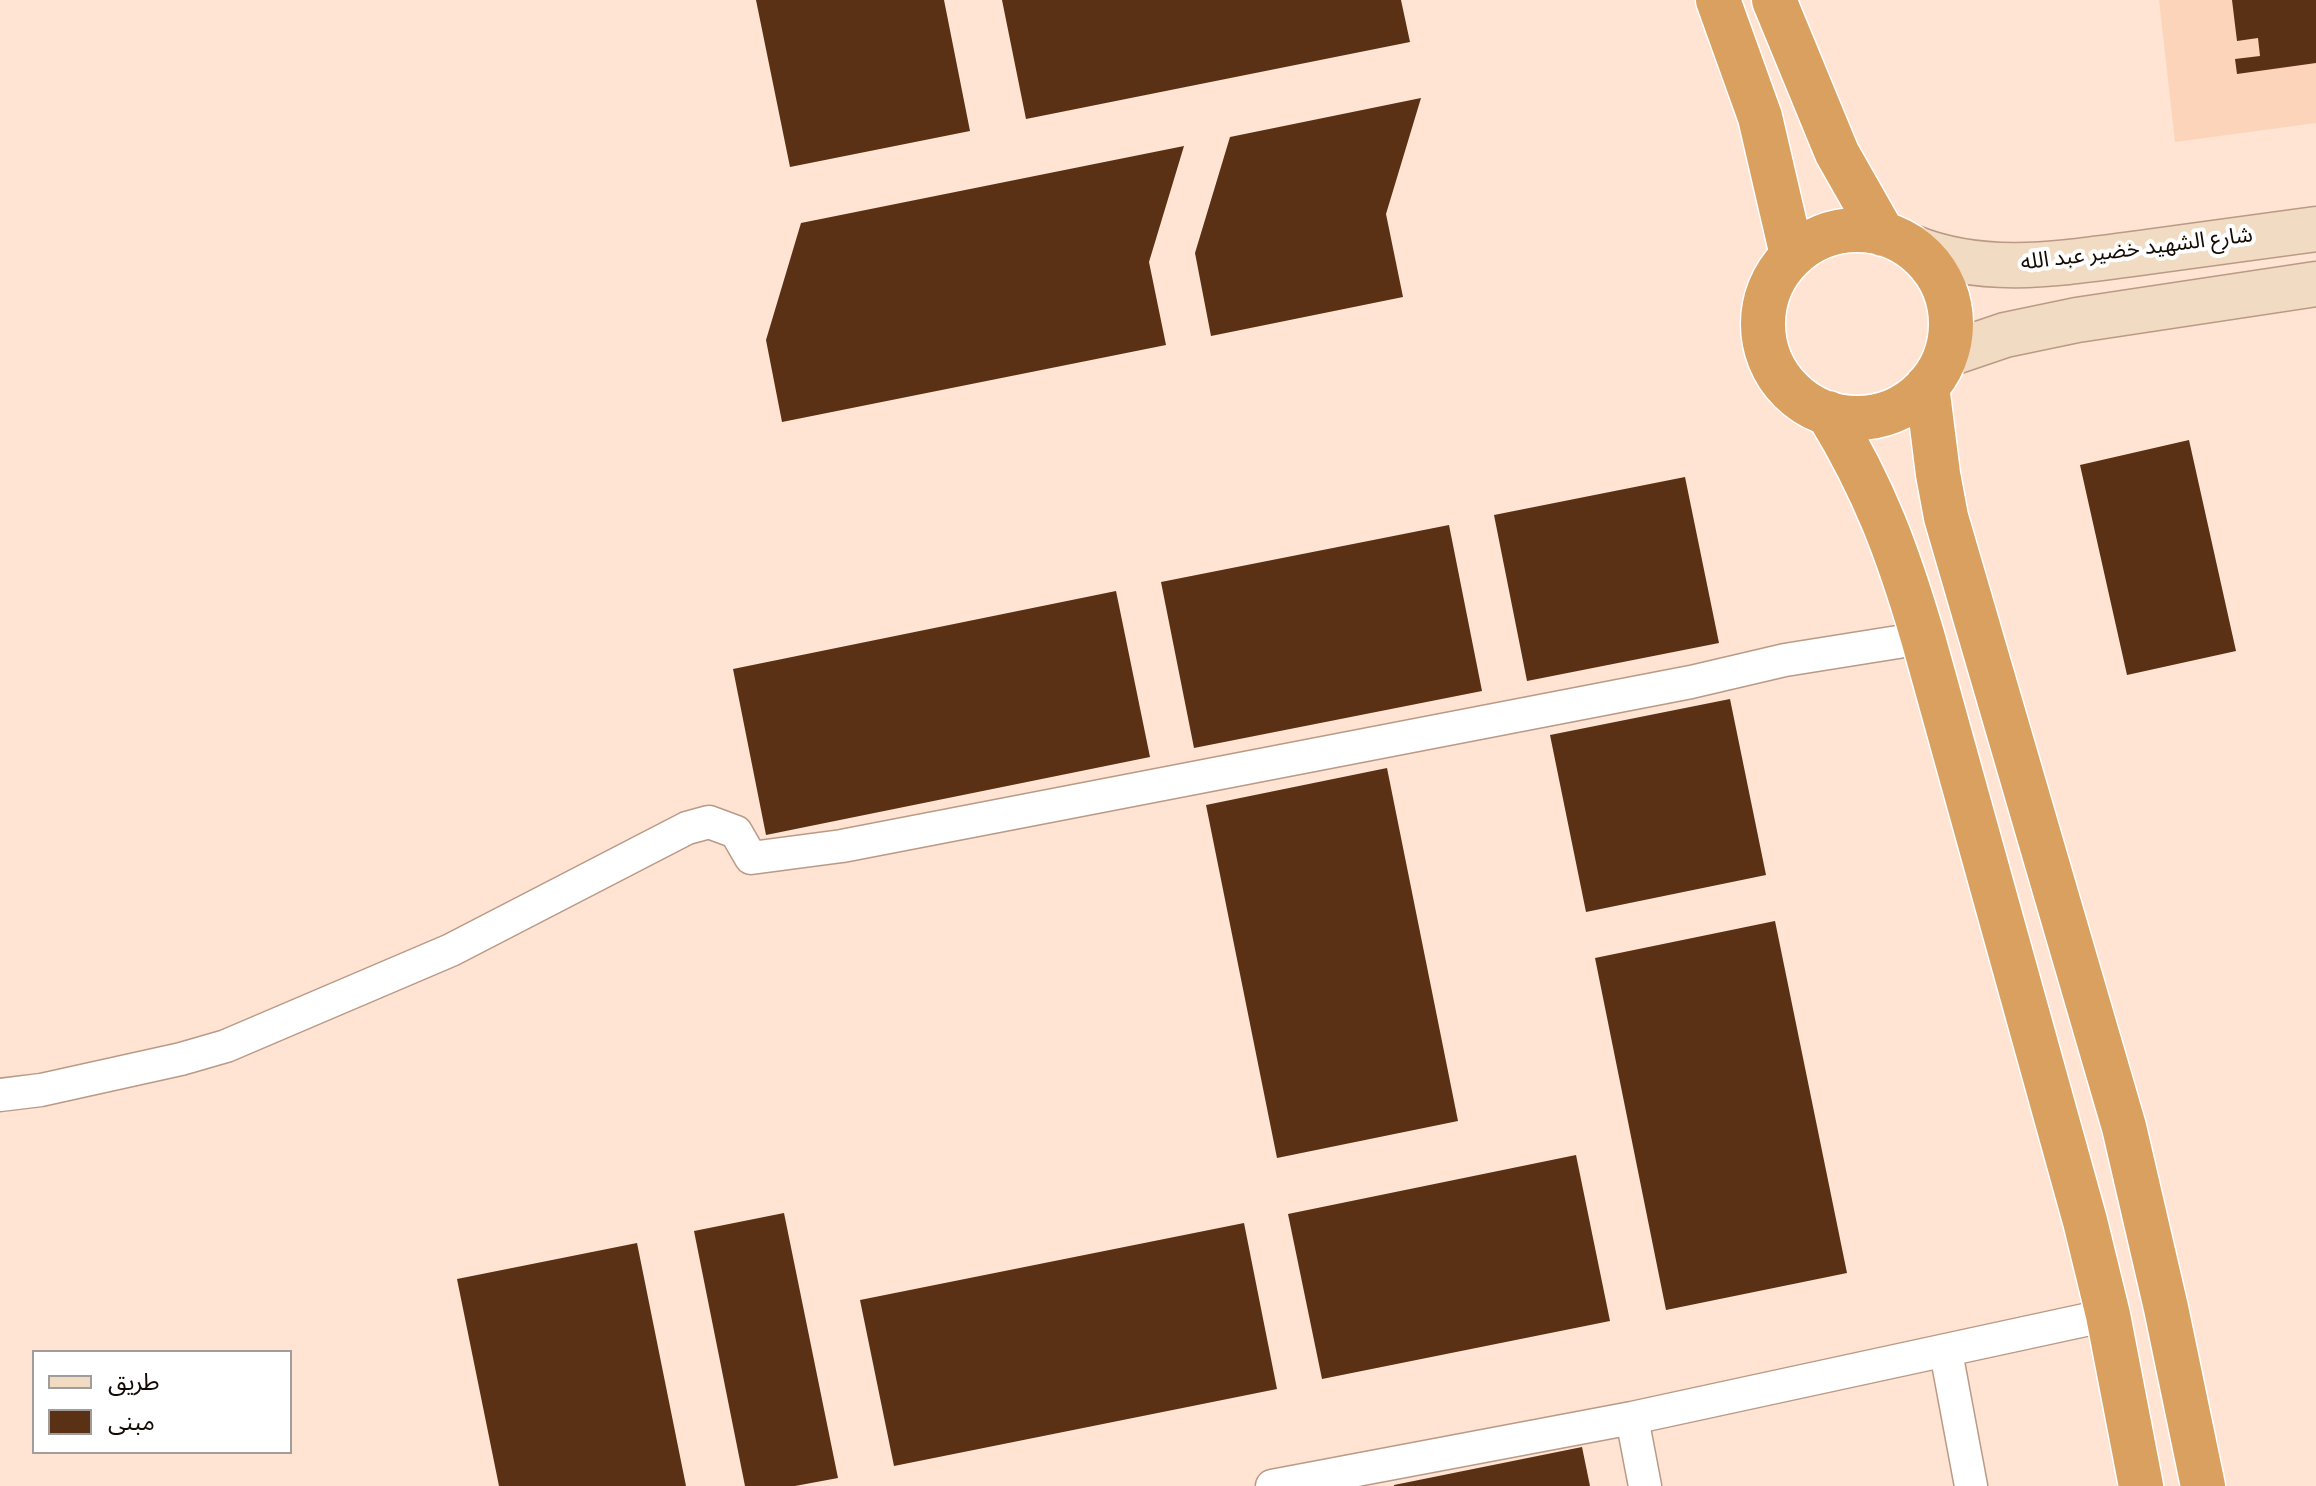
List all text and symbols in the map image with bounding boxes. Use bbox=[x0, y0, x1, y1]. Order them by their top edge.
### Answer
street label: شارع الشهيد خضير عبد الله bbox=[2019, 224, 2255, 278]
legend bbox=[32, 1350, 292, 1454]
text: طريق bbox=[108, 1369, 160, 1399]
text: مبنى bbox=[108, 1409, 155, 1439]

